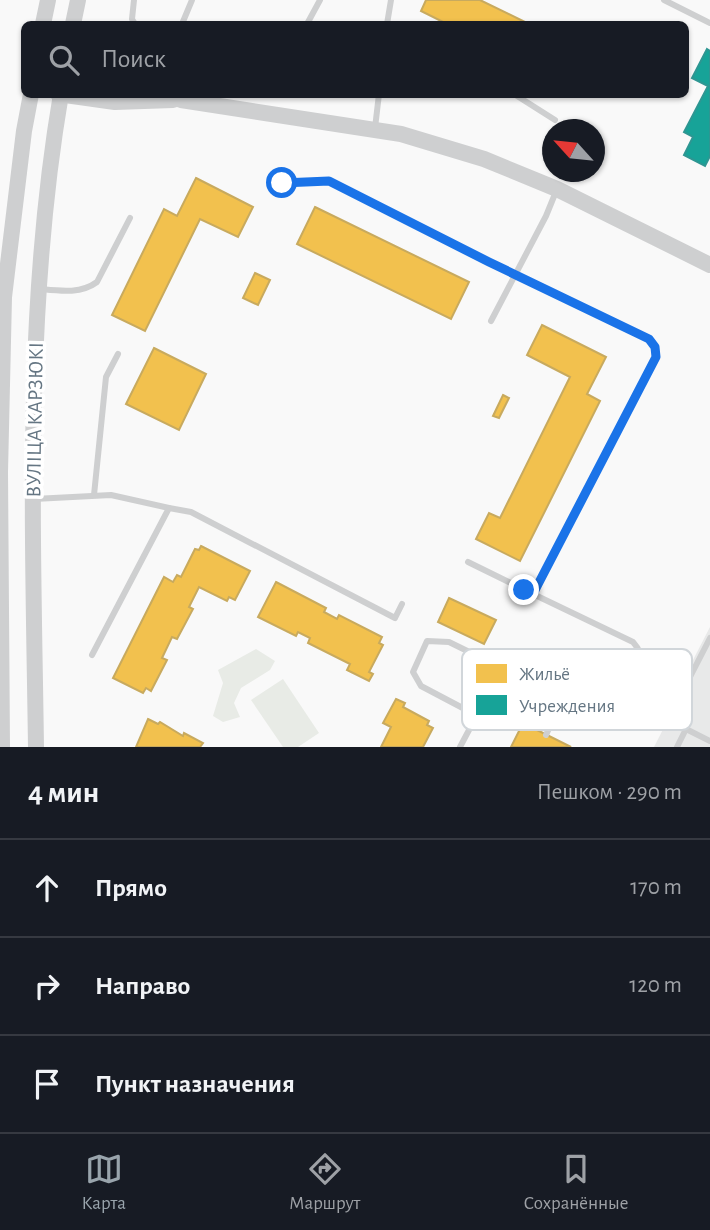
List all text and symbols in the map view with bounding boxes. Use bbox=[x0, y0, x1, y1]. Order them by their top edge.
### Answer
search box bbox=[21, 21, 689, 98]
icon: search bbox=[45, 41, 83, 79]
text: Поиск bbox=[101, 46, 166, 72]
north arrow bbox=[542, 119, 605, 182]
route start bbox=[266, 167, 297, 198]
street label: ВУЛІЦА КАРЗЮКІ bbox=[23, 342, 47, 498]
route end bbox=[508, 574, 539, 605]
legend bbox=[462, 649, 692, 730]
text: Жильё bbox=[519, 665, 570, 684]
text: Учреждения bbox=[519, 697, 615, 716]
text: 4 мин bbox=[28, 778, 99, 808]
text: Пешком · 290 m bbox=[537, 781, 682, 804]
icon: ahead bbox=[28, 869, 66, 907]
text: Прямо bbox=[95, 875, 167, 901]
text: 170 m bbox=[630, 876, 682, 899]
icon: right bbox=[28, 967, 66, 1005]
text: Направо bbox=[95, 973, 190, 999]
text: 120 m bbox=[629, 974, 682, 997]
icon: arrive bbox=[28, 1065, 66, 1103]
text: Пункт назначения bbox=[95, 1071, 295, 1097]
tab: Карта bbox=[82, 1150, 126, 1215]
tab: Маршрут bbox=[289, 1150, 360, 1215]
tab: Сохранённые bbox=[523, 1150, 628, 1215]

